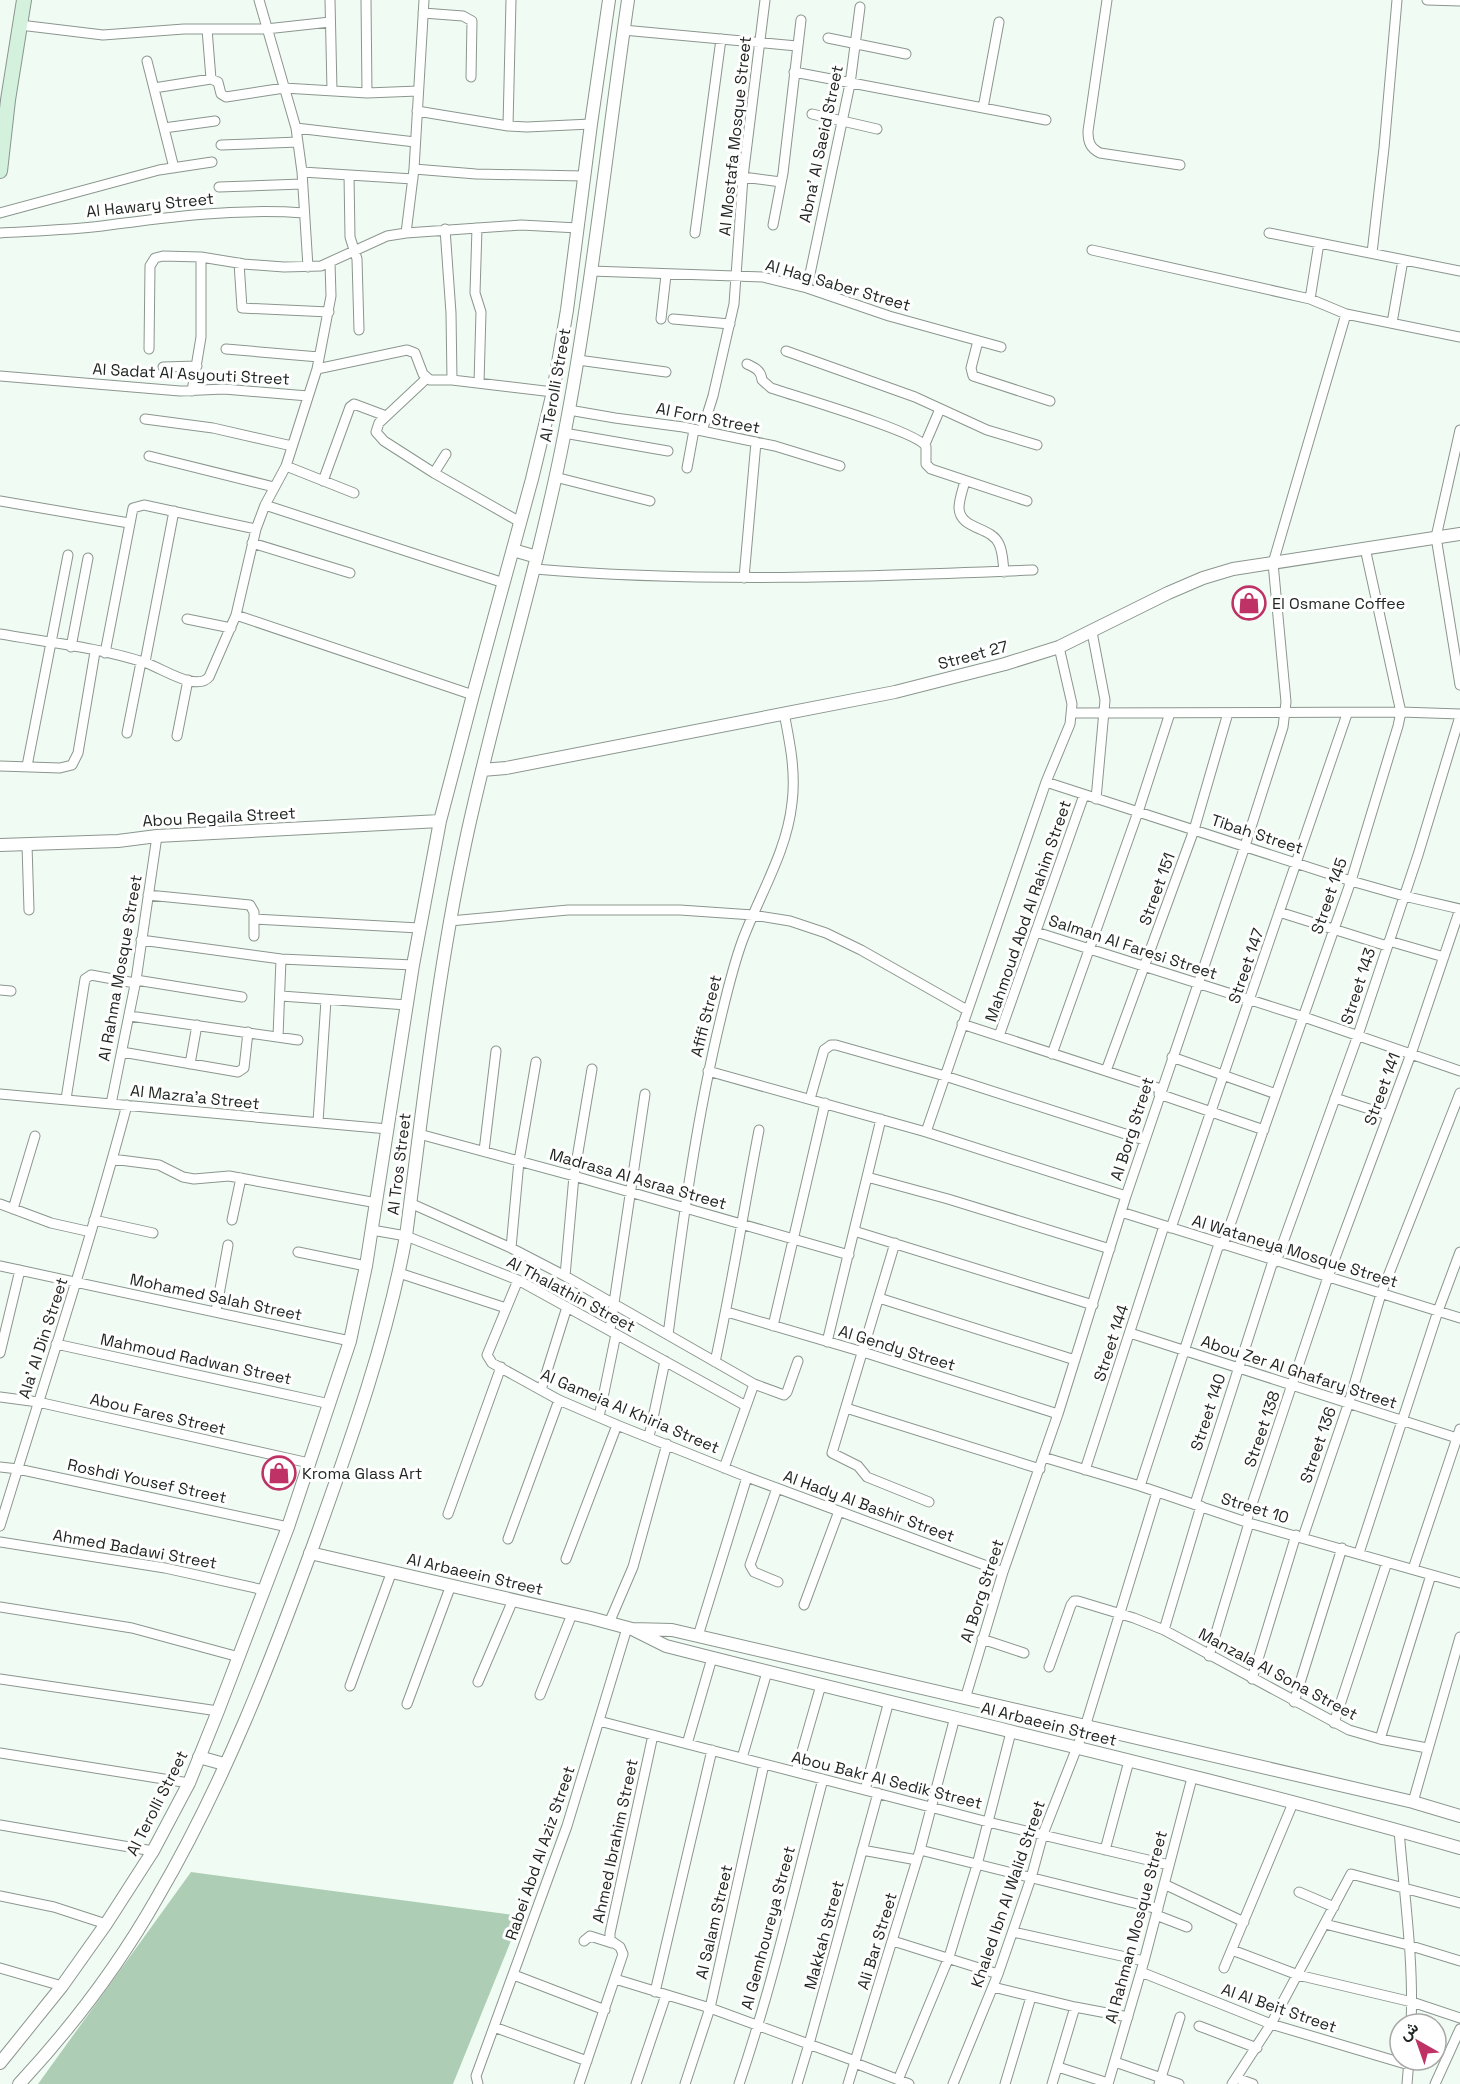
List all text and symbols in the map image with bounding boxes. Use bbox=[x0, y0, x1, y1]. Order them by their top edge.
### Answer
street label: Al Mostafa Mosque Street bbox=[714, 35, 756, 237]
street label: Abna' Al Saeid Street bbox=[794, 63, 848, 225]
street label: Al Hawary Street bbox=[85, 188, 215, 222]
street label: Al Hag Saber Street bbox=[763, 254, 913, 316]
street label: Al Terolli Street bbox=[535, 326, 575, 444]
street label: Al Sadat Al Asyouti Street bbox=[92, 358, 290, 390]
street label: Al Forn Street bbox=[654, 398, 762, 438]
shop icon: El Osmane Coffee bbox=[1231, 585, 1267, 621]
place label: El Osmane Coffee bbox=[1272, 593, 1405, 614]
street label: Street 27 bbox=[936, 636, 1010, 674]
street label: Mahmoud Abd Al Rahim Street bbox=[980, 797, 1076, 1025]
street label: Abou Regaila Street bbox=[142, 803, 296, 831]
street label: Tibah Street bbox=[1208, 809, 1306, 859]
street label: Street 151 bbox=[1134, 850, 1180, 928]
street label: Street 145 bbox=[1306, 855, 1352, 937]
street label: Al Rahma Mosque Street bbox=[93, 873, 147, 1063]
street label: Salman Al Faresi Street bbox=[1046, 910, 1220, 984]
street label: Street 147 bbox=[1223, 926, 1269, 1006]
street label: Street 143 bbox=[1336, 945, 1380, 1027]
street label: Afifi Street bbox=[686, 973, 726, 1059]
street label: Street 141 bbox=[1359, 1050, 1405, 1128]
street label: Al Borg Street bbox=[1105, 1075, 1159, 1183]
street label: Al Mazra'a Street bbox=[129, 1080, 261, 1114]
street label: Al Tros Street bbox=[382, 1112, 416, 1216]
street label: Madrasa Al Asraa Street bbox=[547, 1144, 729, 1214]
street label: Al Wataneya Mosque Street bbox=[1190, 1210, 1400, 1292]
street label: Al Thalathin Street bbox=[503, 1251, 639, 1337]
street label: Mohamed Salah Street bbox=[128, 1269, 304, 1325]
street label: Ala' Al Din Street bbox=[14, 1275, 72, 1401]
street label: Street 144 bbox=[1089, 1302, 1133, 1384]
street label: Al Gendy Street bbox=[836, 1320, 958, 1376]
street label: Mahmoud Radwan Street bbox=[99, 1328, 293, 1390]
street label: Abou Zer Al Ghafary Street bbox=[1198, 1330, 1400, 1414]
street label: Al Gameia Al Khiria Street bbox=[538, 1364, 722, 1458]
street label: Street 140 bbox=[1186, 1371, 1230, 1453]
street label: Abou Fares Street bbox=[88, 1388, 228, 1440]
street label: Street 138 bbox=[1239, 1388, 1285, 1470]
street label: Street 136 bbox=[1295, 1404, 1341, 1486]
street label: Roshdi Yousef Street bbox=[66, 1454, 228, 1508]
shop icon: Kroma Glass Art bbox=[261, 1455, 297, 1491]
place label: Kroma Glass Art bbox=[302, 1463, 422, 1484]
street label: Al Hady Al Bashir Street bbox=[781, 1465, 957, 1547]
street label: Street 10 bbox=[1218, 1488, 1292, 1528]
street label: Ahmed Badawi Street bbox=[51, 1524, 219, 1574]
street label: Al Borg Street bbox=[955, 1537, 1009, 1645]
street label: Al Arbaeein Street bbox=[405, 1548, 545, 1600]
street label: Manzala Al Sona Street bbox=[1195, 1623, 1361, 1725]
street label: Al Arbaeein Street bbox=[979, 1697, 1119, 1751]
street label: Abou Bakr Al Sedik Street bbox=[790, 1746, 984, 1814]
street label: Al Terolli Street bbox=[121, 1747, 193, 1859]
street label: Ahmed Ibrahim Street bbox=[587, 1757, 643, 1925]
street label: Rabei Abd Al Aziz Street bbox=[500, 1763, 580, 1943]
street label: Khaled Ibn Al Walid Street bbox=[966, 1798, 1050, 1990]
street label: Al Rahman Mosque Street bbox=[1100, 1828, 1172, 2026]
street label: Al Gemhoureya Street bbox=[736, 1844, 800, 2012]
street label: Al Salam Street bbox=[691, 1863, 737, 1981]
street label: Makkah Street bbox=[799, 1878, 849, 1992]
street label: Ali Bar Street bbox=[852, 1890, 902, 1992]
street label: Al Al Beit Street bbox=[1219, 1978, 1339, 2038]
north arrow bbox=[1388, 2012, 1448, 2072]
text: ش bbox=[1395, 2017, 1423, 2045]

